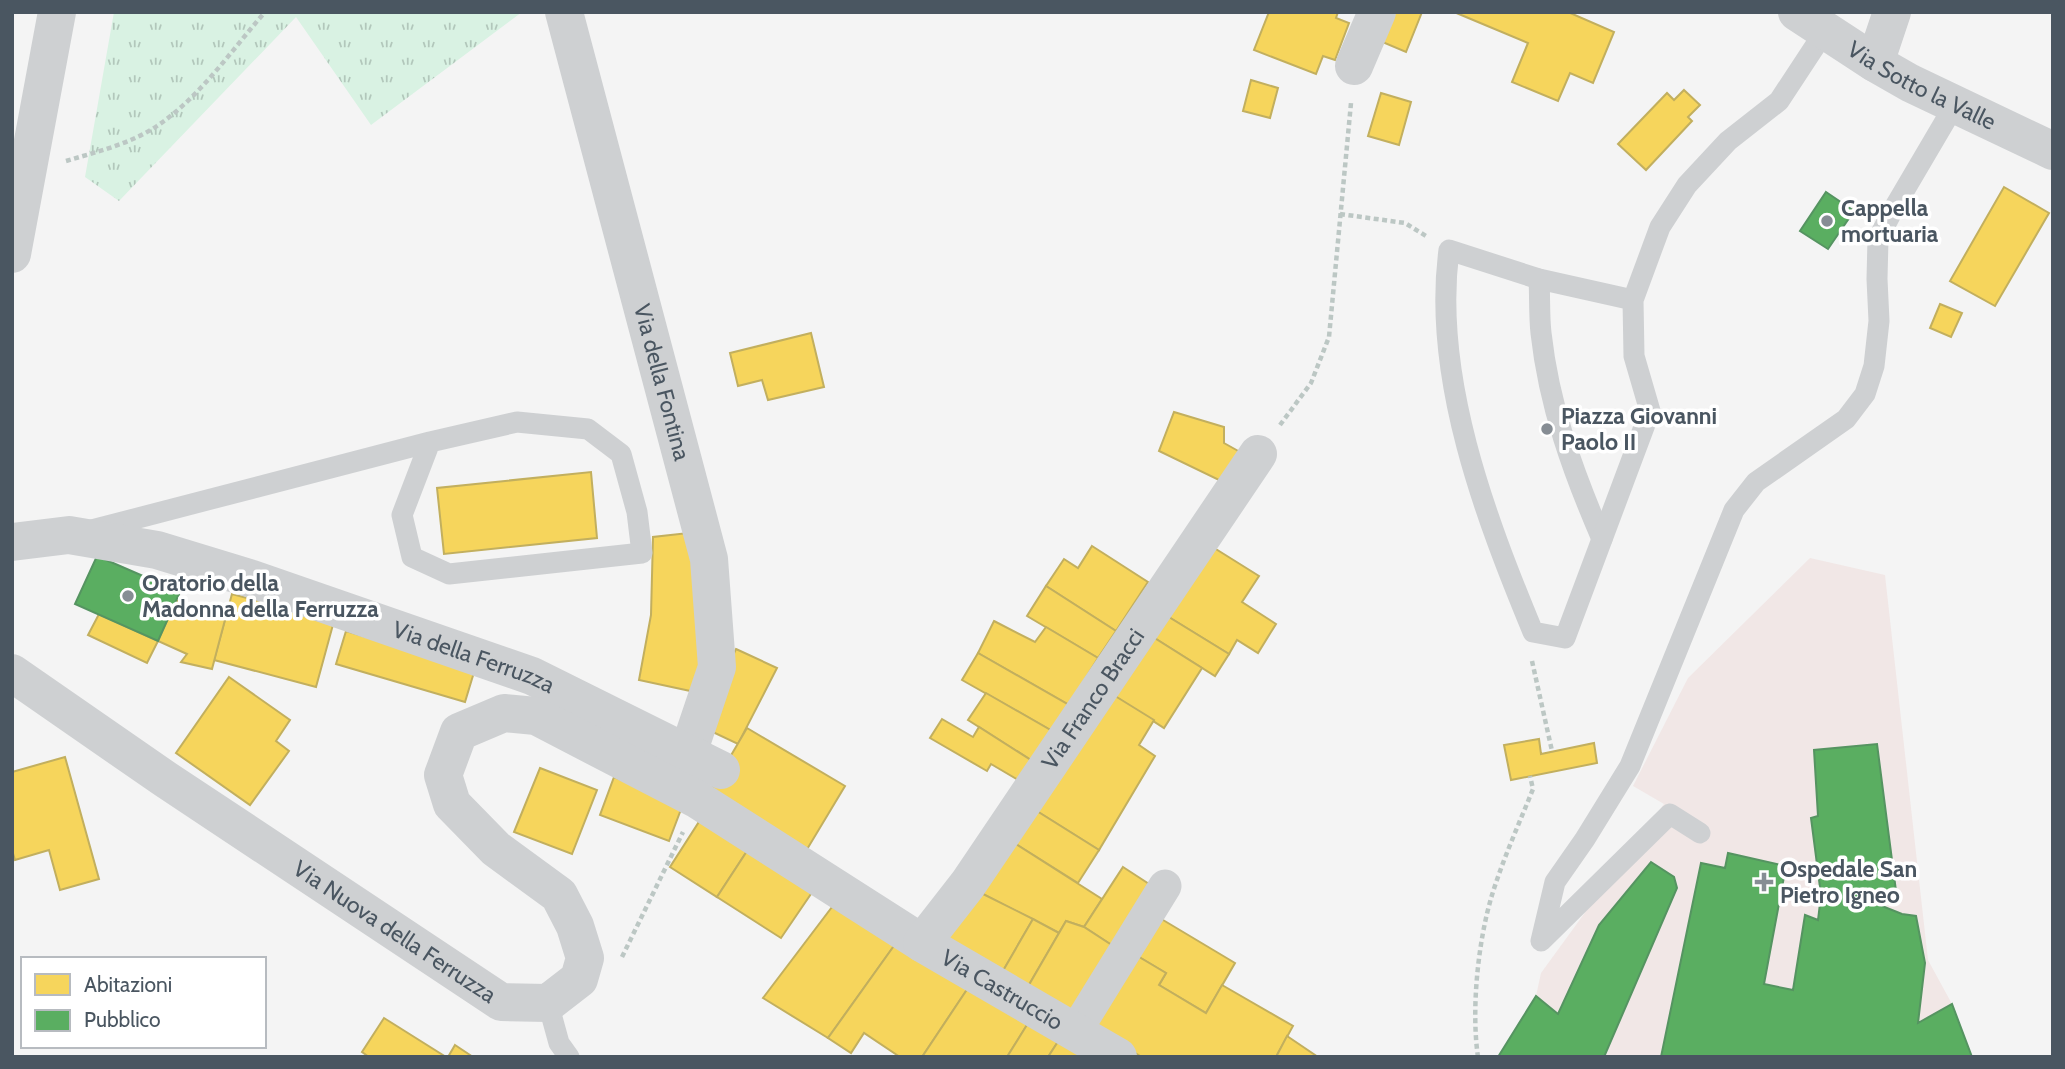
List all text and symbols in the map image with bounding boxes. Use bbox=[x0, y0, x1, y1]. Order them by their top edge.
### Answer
street label: Via Sotto la Valle bbox=[1842, 35, 2001, 136]
place label: Cappella mortuaria bbox=[1841, 194, 1939, 248]
marker: Cappella mortuaria bbox=[1819, 213, 1835, 229]
street label: Via della Fontina bbox=[628, 301, 696, 464]
place label: Piazza Giovanni Paolo II bbox=[1561, 402, 1717, 456]
marker: Piazza Giovanni Paolo II bbox=[1539, 421, 1555, 437]
place label: Oratorio della Madonna della Ferruzza bbox=[142, 569, 379, 623]
marker: Oratorio della Madonna della Ferruzza bbox=[120, 588, 136, 604]
street label: Via della Ferruzza bbox=[389, 615, 559, 699]
street label: Via Franco Bracci bbox=[1035, 623, 1150, 775]
street label: Via Nuova della Ferruzza bbox=[288, 854, 502, 1009]
place label: Ospedale San Pietro Igneo bbox=[1780, 855, 1917, 909]
marker: Ospedale San Pietro Igneo bbox=[1754, 872, 1774, 892]
street label: Via Castruccio bbox=[936, 943, 1068, 1036]
legend bbox=[21, 957, 266, 1048]
text: Abitazioni bbox=[84, 972, 172, 997]
text: Pubblico bbox=[84, 1007, 161, 1032]

